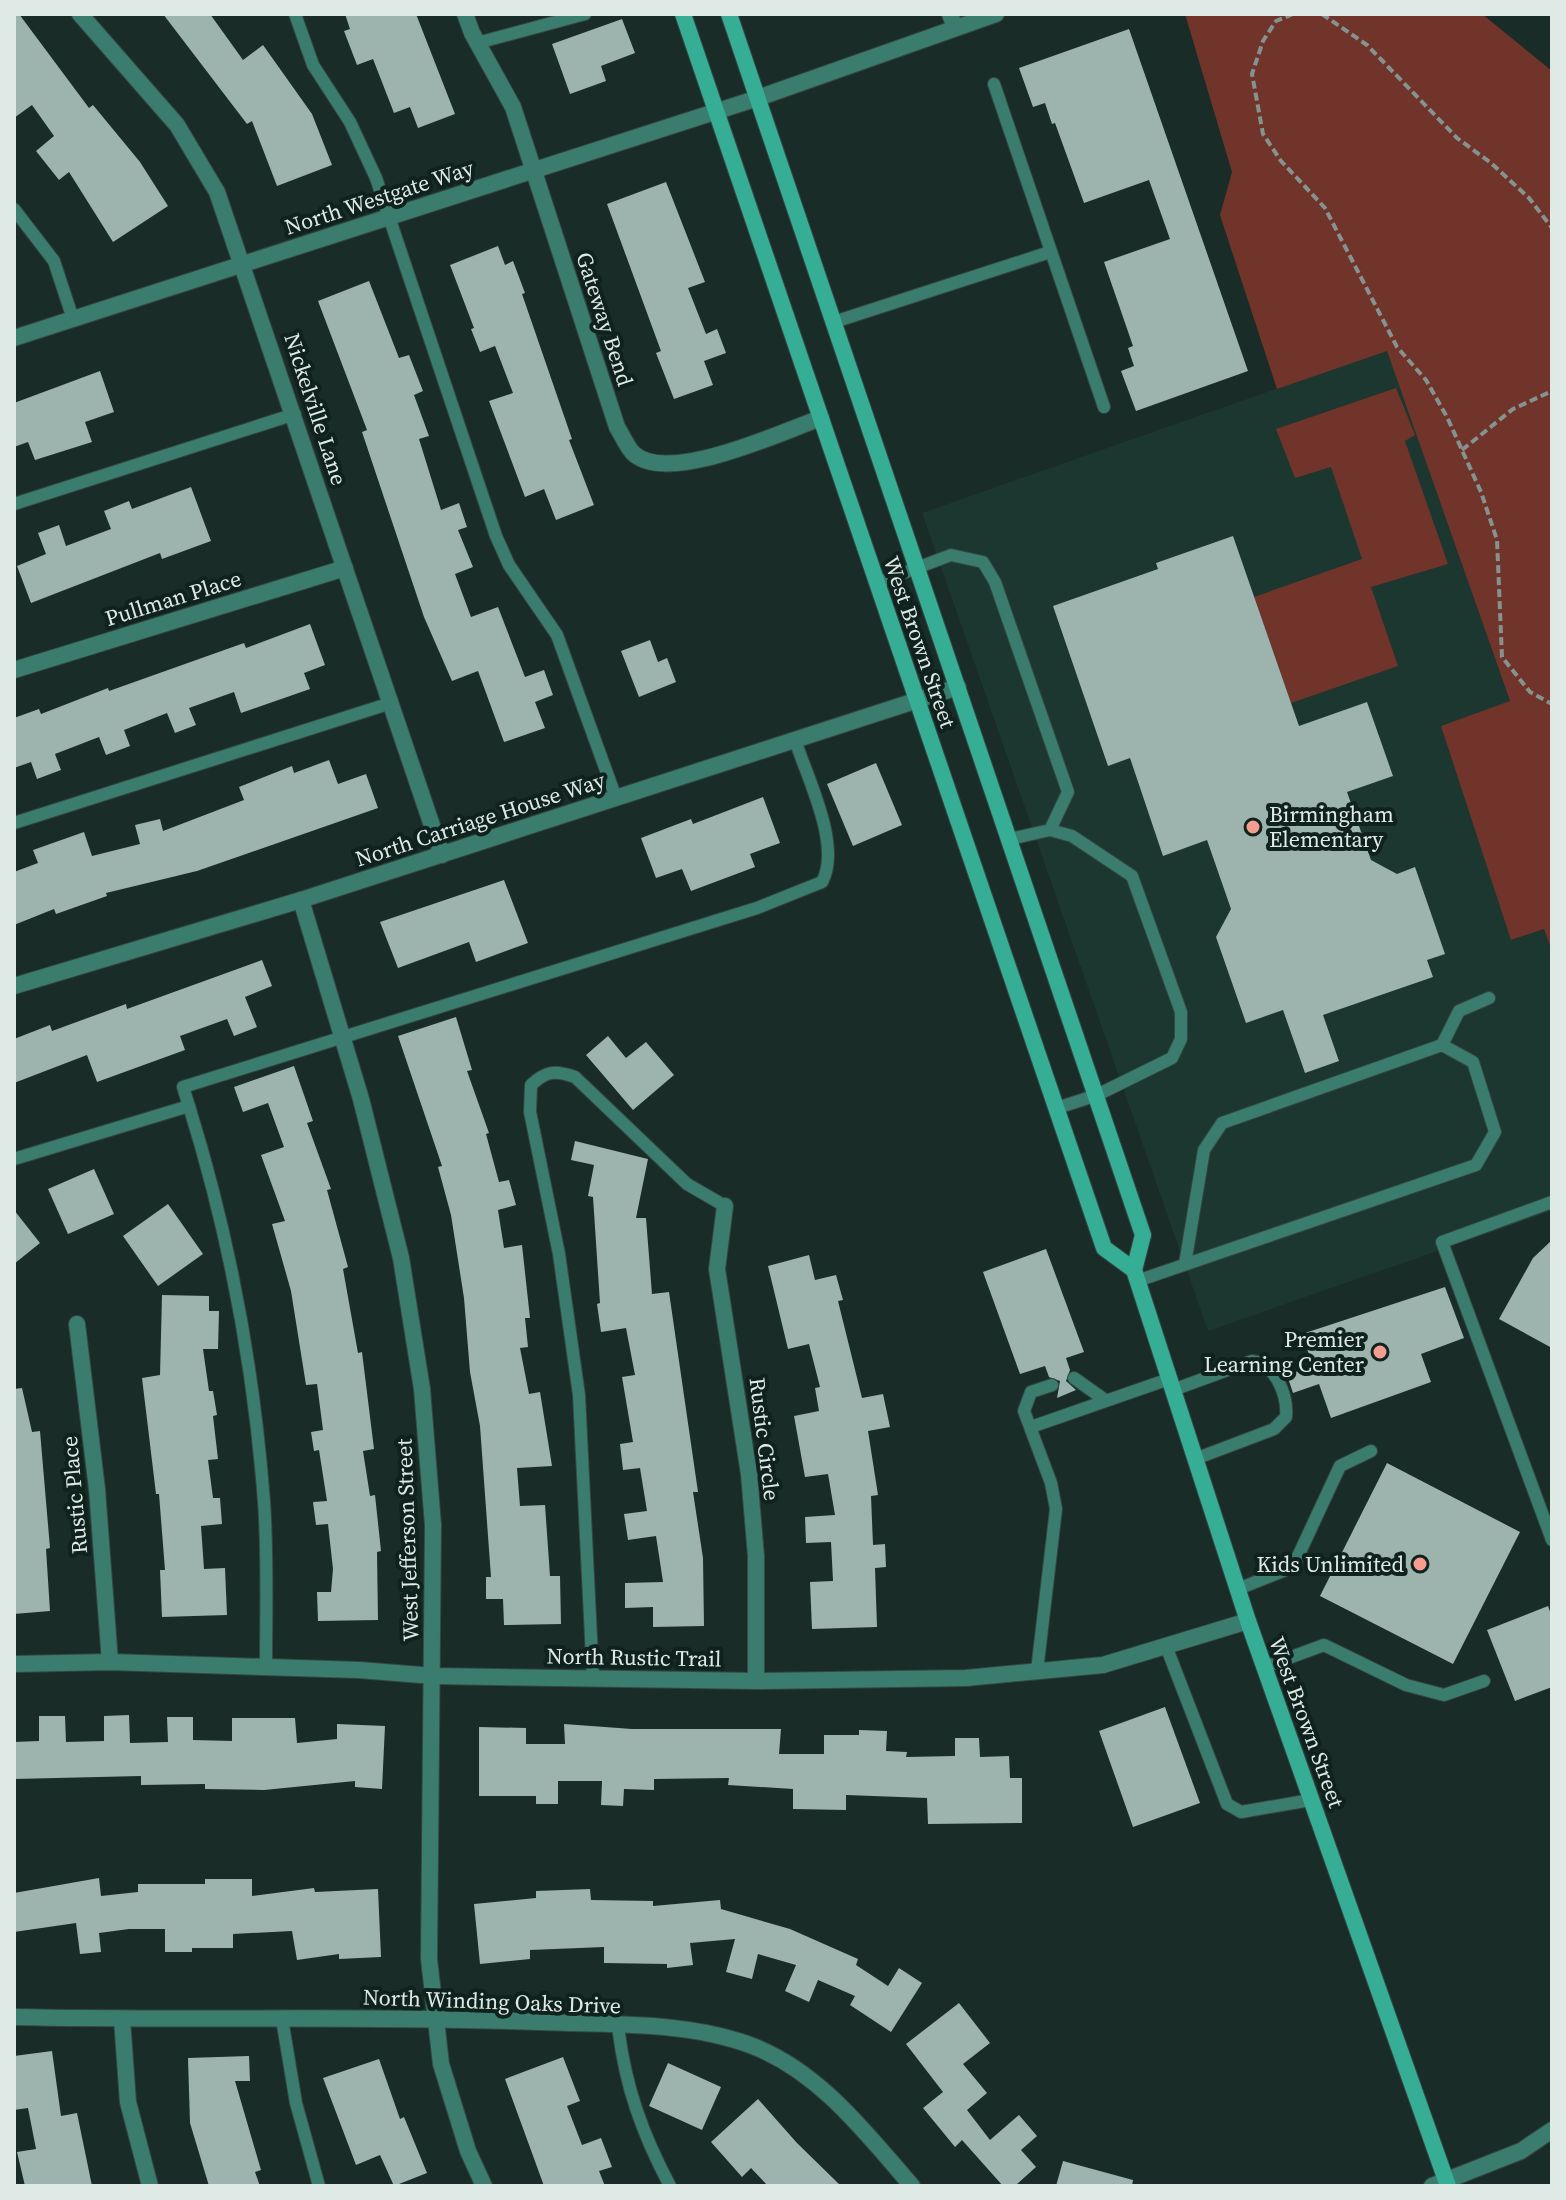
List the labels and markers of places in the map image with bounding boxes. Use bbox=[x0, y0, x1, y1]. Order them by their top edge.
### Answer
place label: Birmingham Elementary bbox=[1269, 799, 1394, 854]
marker: Birmingham Elementary bbox=[1244, 818, 1262, 836]
place label: Premier Learning Center bbox=[1204, 1324, 1365, 1379]
marker: Premier Learning Center bbox=[1371, 1343, 1389, 1361]
place label: Kids Unlimited bbox=[1257, 1549, 1405, 1579]
marker: Kids Unlimited bbox=[1411, 1555, 1429, 1573]

